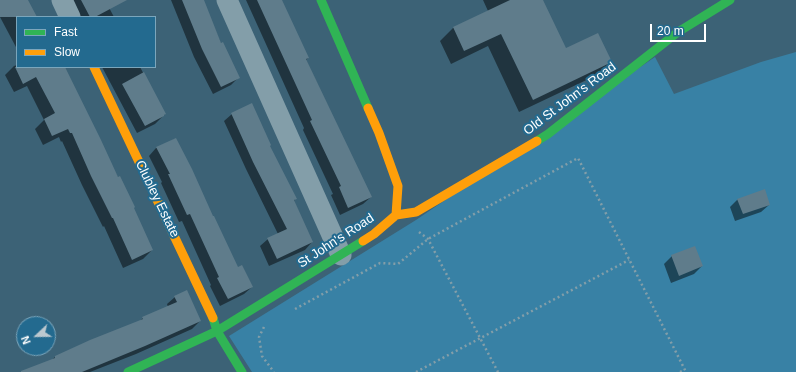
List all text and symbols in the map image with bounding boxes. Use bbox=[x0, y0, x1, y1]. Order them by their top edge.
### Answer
legend bbox=[16, 16, 156, 68]
scale bar bbox=[652, 16, 708, 42]
text: 20 m bbox=[657, 24, 684, 38]
text: Fast bbox=[54, 25, 77, 39]
text: Slow bbox=[54, 45, 80, 59]
street label: Old St John's Road bbox=[521, 59, 619, 139]
street label: Clubley Estate bbox=[132, 158, 182, 240]
street label: St John's Road bbox=[295, 211, 377, 271]
north arrow bbox=[16, 316, 56, 356]
text: N bbox=[19, 334, 33, 346]

